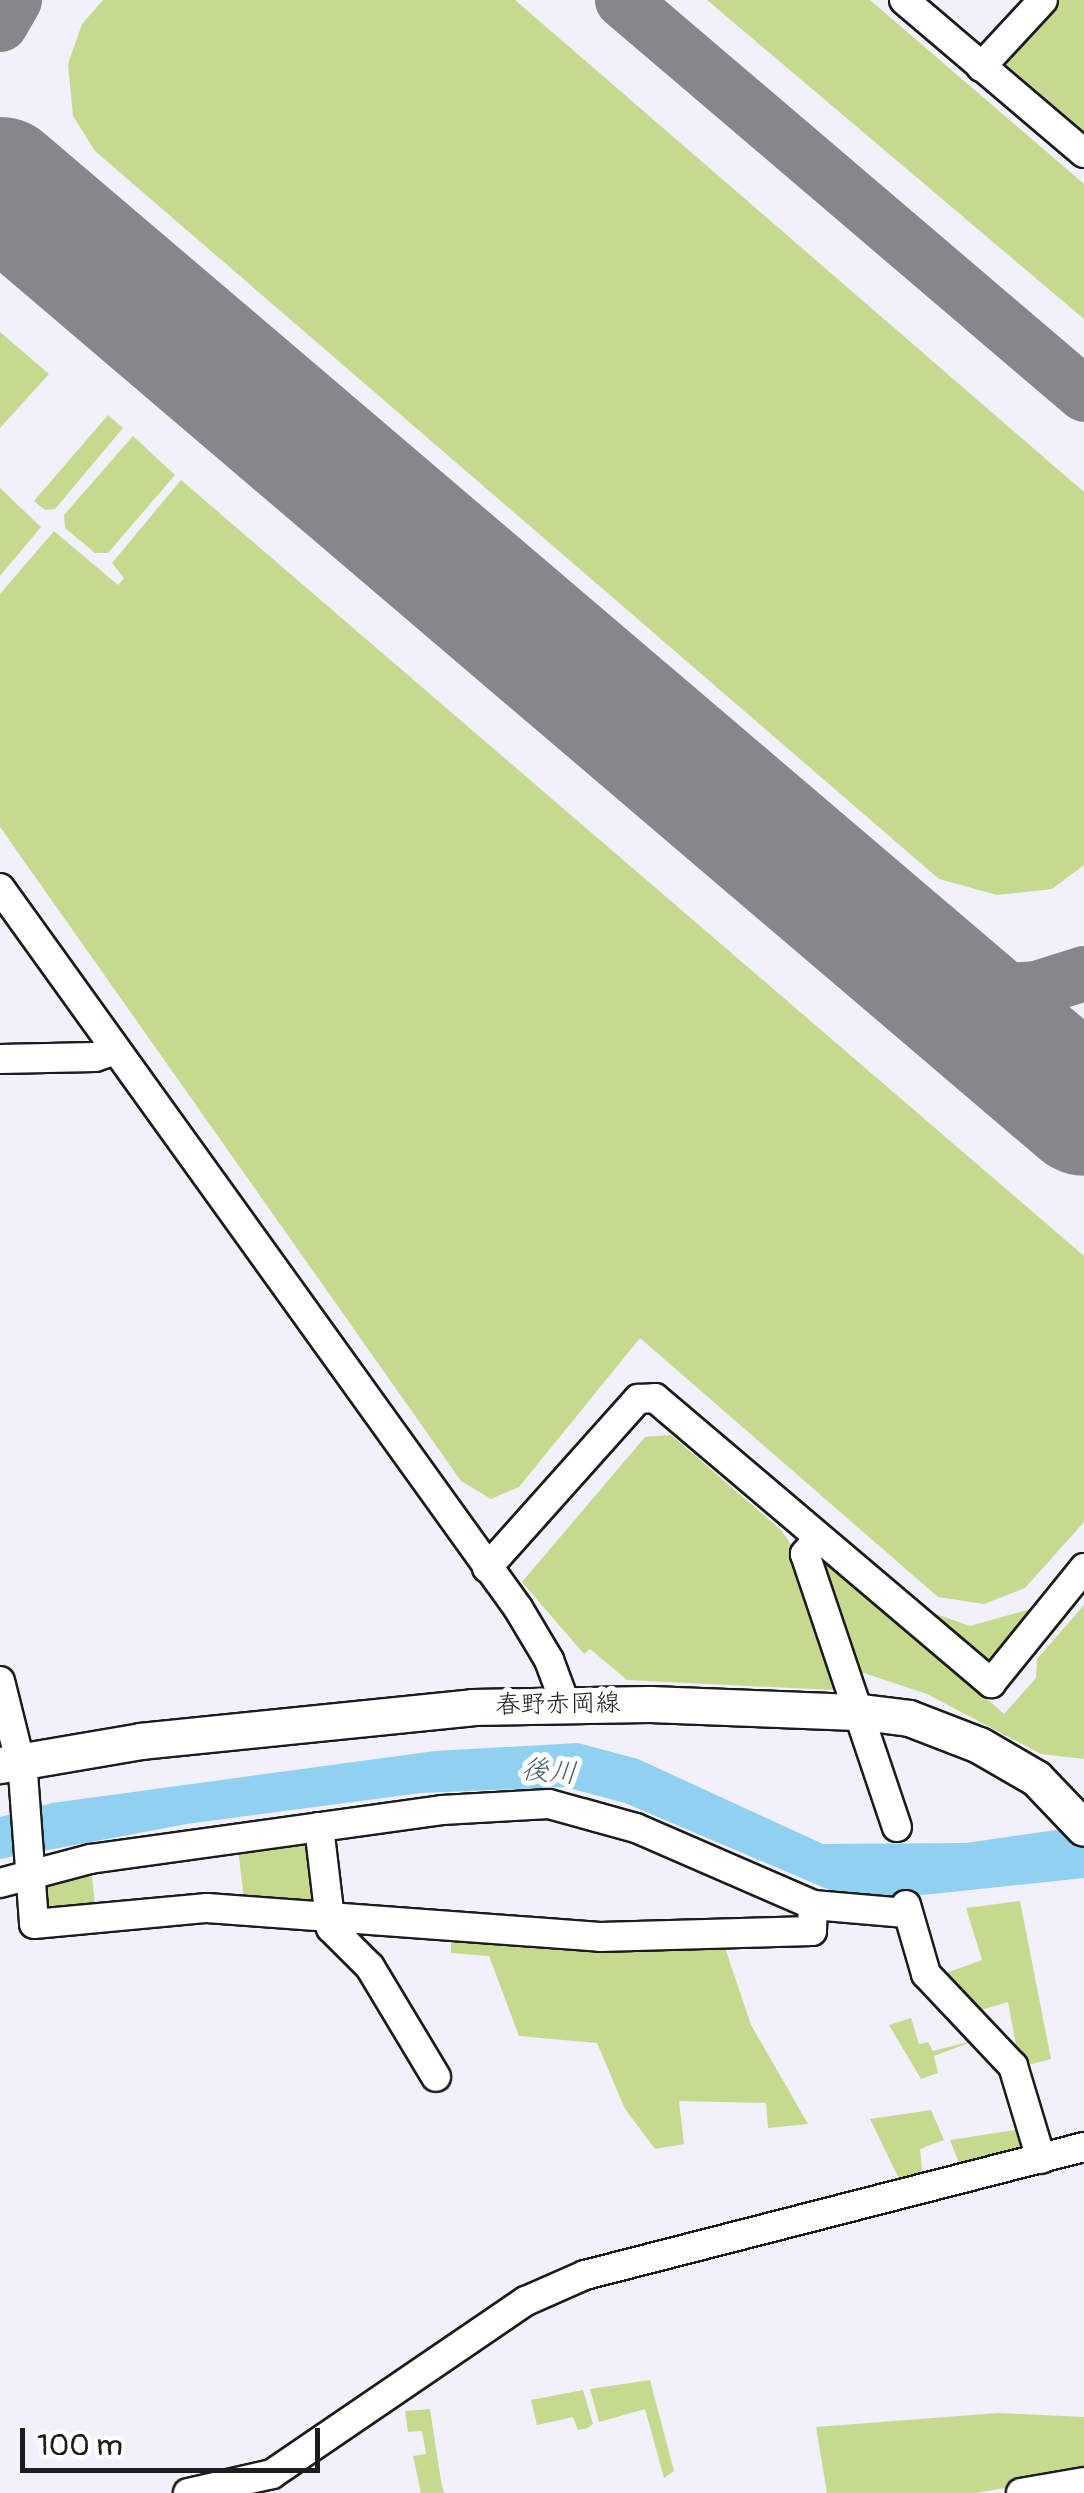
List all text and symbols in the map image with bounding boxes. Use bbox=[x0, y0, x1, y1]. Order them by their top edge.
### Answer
street label: 春野赤岡線 bbox=[495, 1689, 621, 1721]
water label: 後川 bbox=[520, 1753, 578, 1791]
scale bar bbox=[25, 2408, 325, 2470]
text: 100 m bbox=[37, 2427, 123, 2464]

